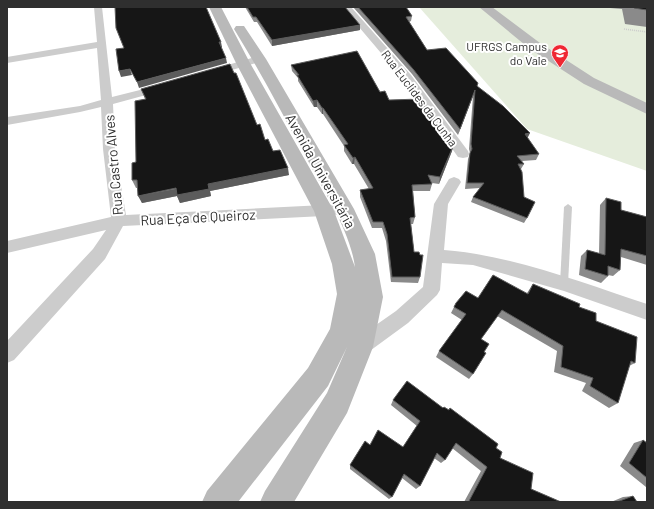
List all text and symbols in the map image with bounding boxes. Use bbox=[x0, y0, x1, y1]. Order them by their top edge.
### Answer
place label: UFRGS Campus do Vale bbox=[466, 39, 547, 67]
school or university icon: UFRGS Campus do Vale bbox=[550, 43, 570, 68]
street label: Rua Euclides da Cunha bbox=[379, 47, 461, 149]
street label: Avenida Universitária bbox=[282, 111, 360, 231]
street label: Rua Castro Alves bbox=[100, 114, 126, 216]
street label: Rua Eça de Queiroz bbox=[140, 205, 256, 229]

